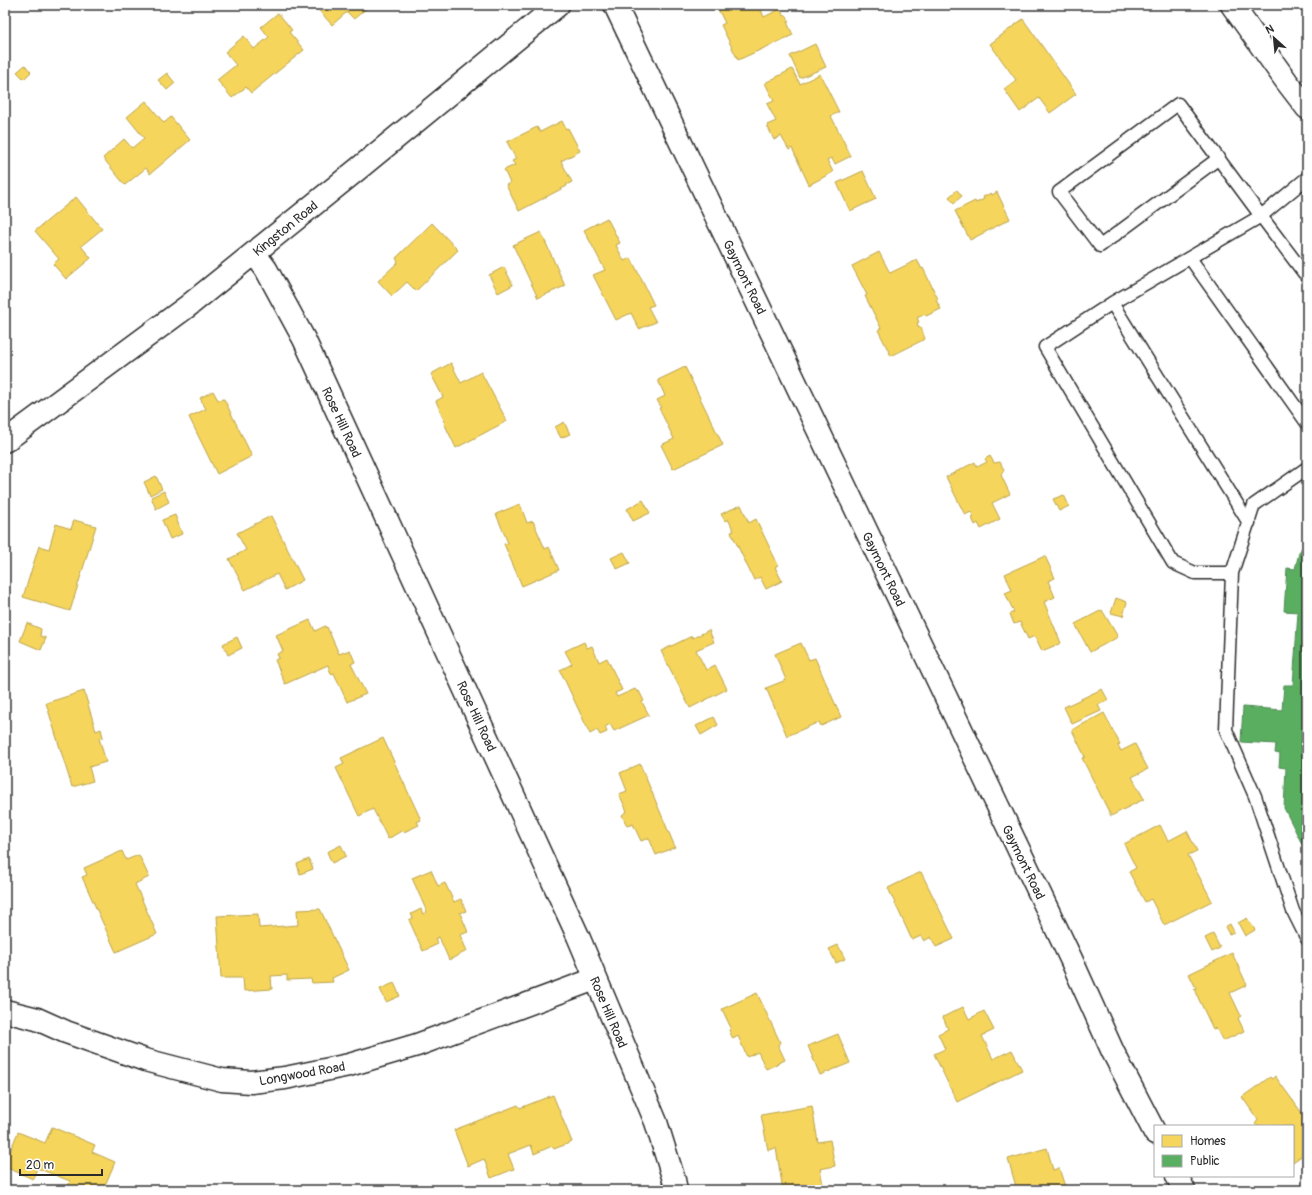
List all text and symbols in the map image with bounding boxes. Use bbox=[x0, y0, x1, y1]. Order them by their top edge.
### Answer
north arrow bbox=[1254, 18, 1294, 58]
text: N bbox=[1263, 22, 1276, 37]
street label: Kingston Road bbox=[250, 198, 321, 260]
street label: Gaymont Road bbox=[719, 238, 769, 317]
street label: Rose Hill Road bbox=[318, 385, 364, 460]
street label: Gaymont Road bbox=[858, 530, 908, 609]
street label: Rose Hill Road bbox=[453, 679, 499, 754]
street label: Gaymont Road bbox=[998, 823, 1048, 902]
street label: Rose Hill Road bbox=[586, 974, 630, 1051]
street label: Longwood Road bbox=[258, 1059, 346, 1089]
legend bbox=[1154, 1125, 1294, 1177]
text: Homes bbox=[1190, 1134, 1226, 1149]
scale bar bbox=[20, 1151, 102, 1177]
text: Public bbox=[1190, 1154, 1220, 1169]
text: 20 m bbox=[26, 1158, 55, 1173]

